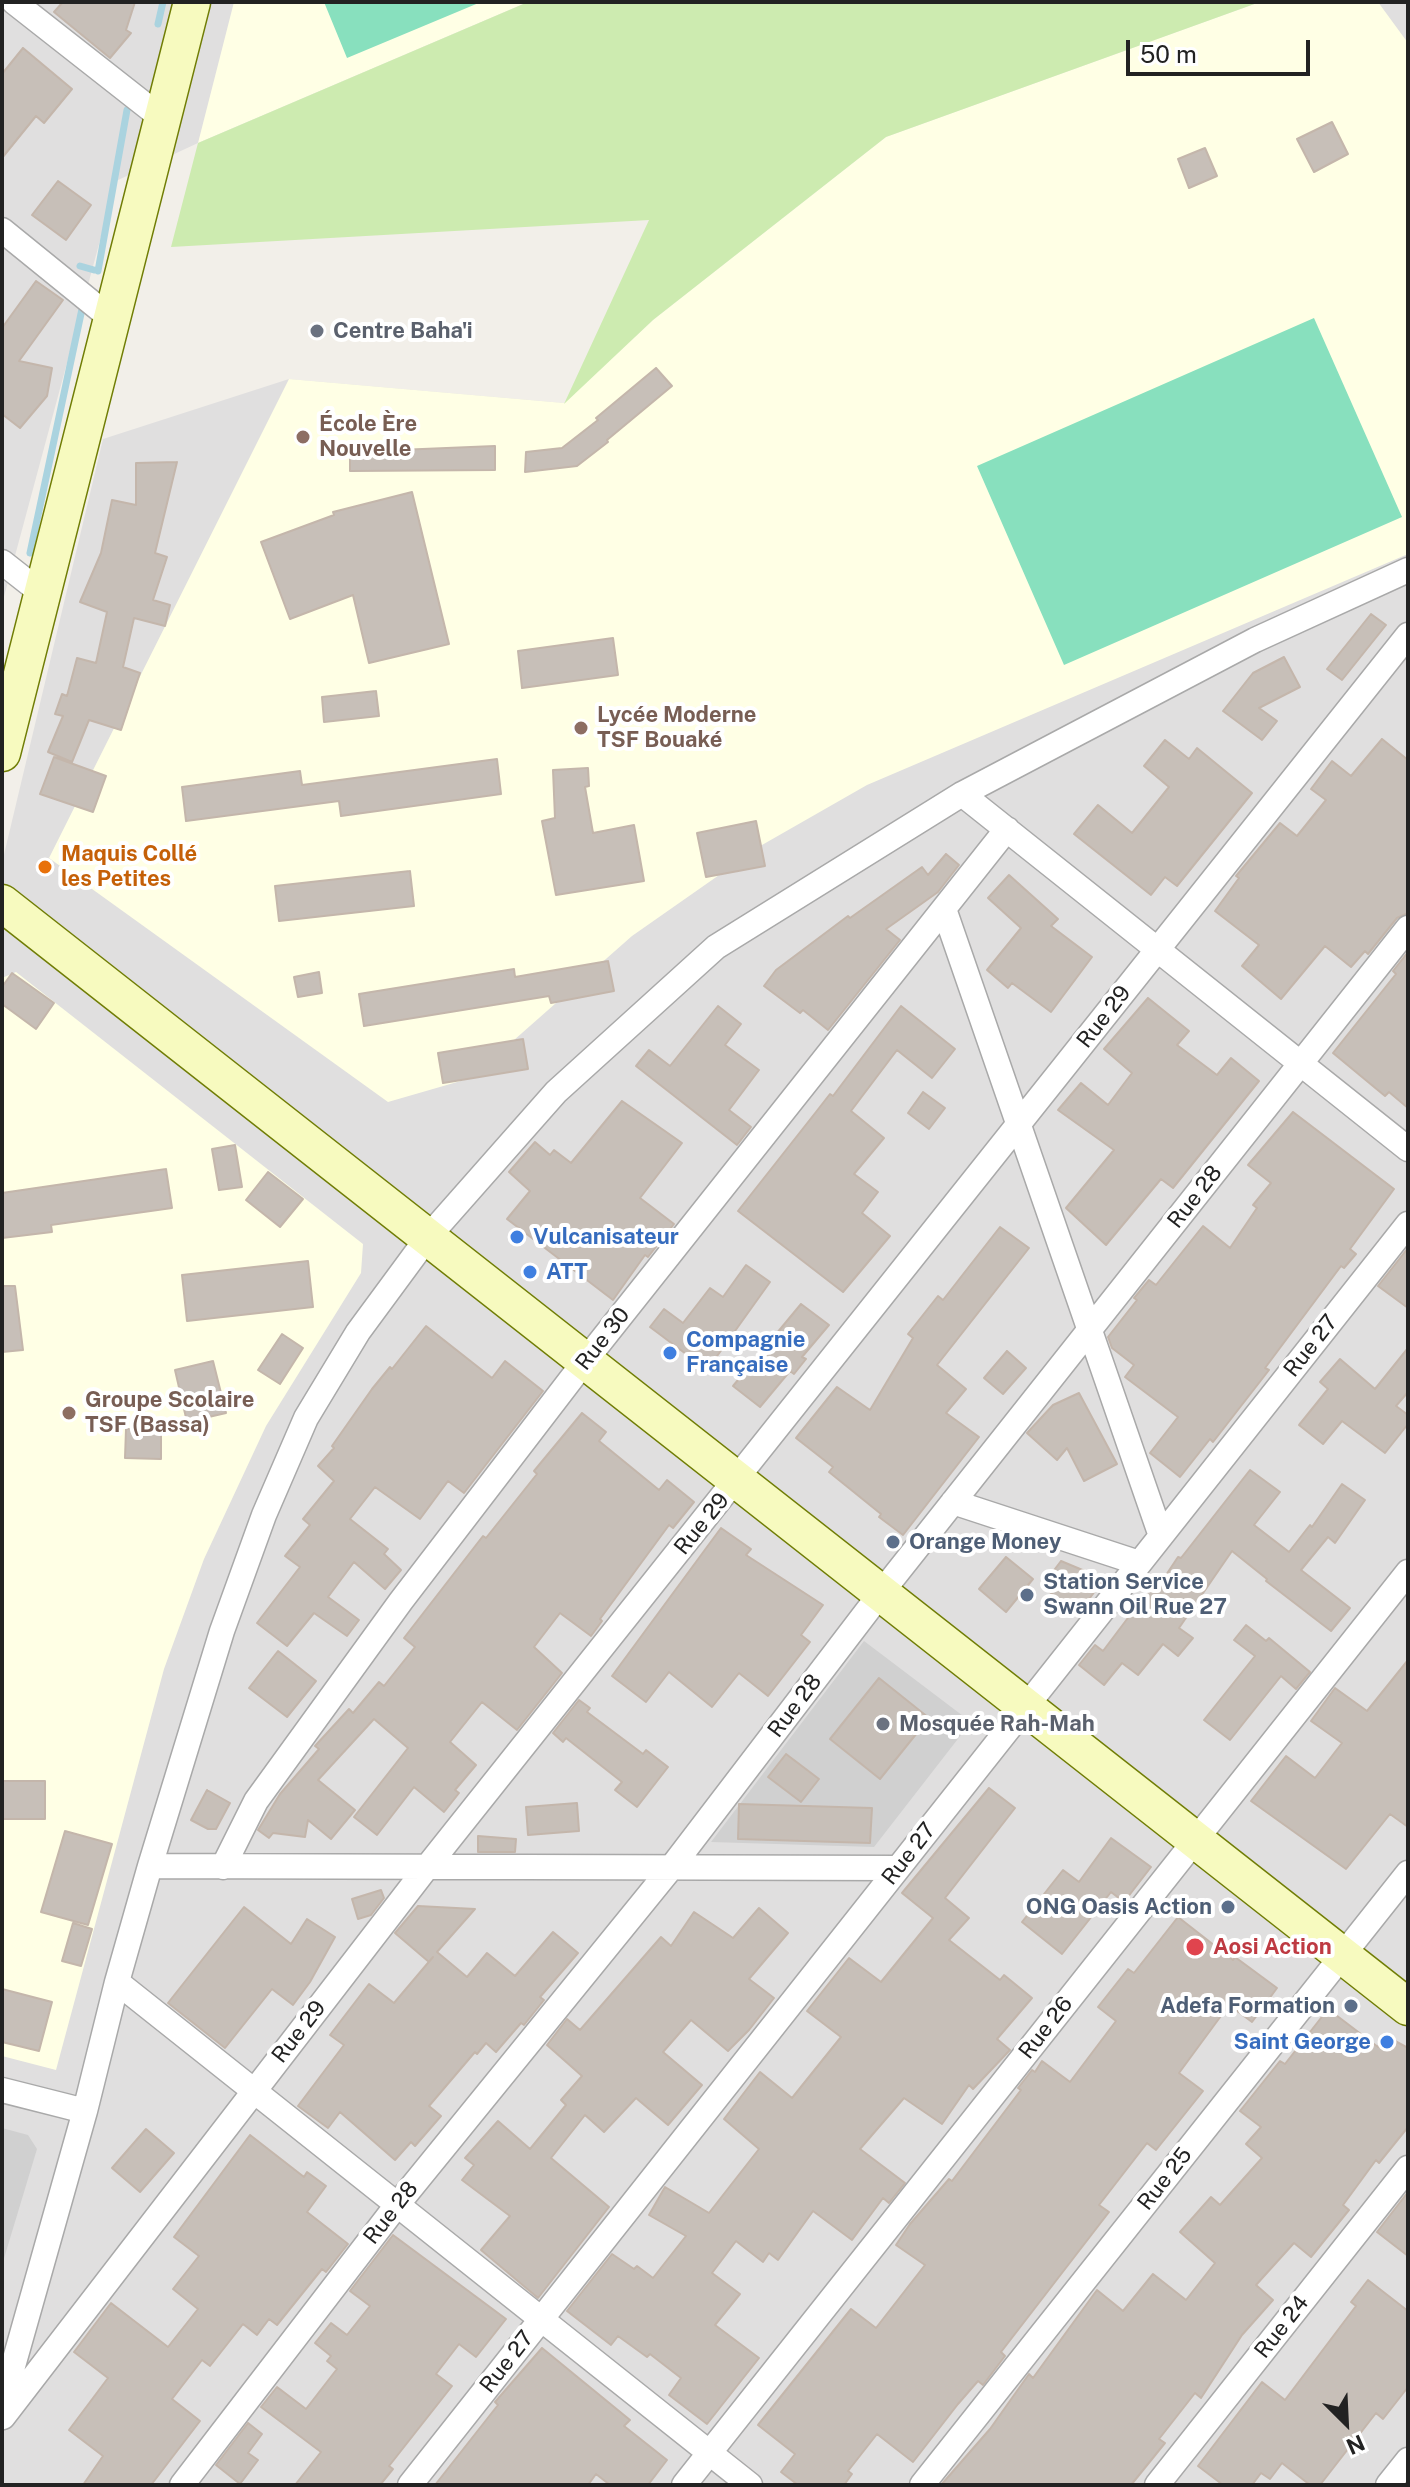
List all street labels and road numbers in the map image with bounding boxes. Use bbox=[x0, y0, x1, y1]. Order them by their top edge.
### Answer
street label: Rue 29 bbox=[1071, 980, 1137, 1054]
street label: Rue 28 bbox=[1162, 1160, 1228, 1234]
street label: Rue 30 bbox=[570, 1302, 636, 1376]
street label: Rue 27 bbox=[1279, 1310, 1343, 1382]
street label: Rue 29 bbox=[669, 1488, 735, 1560]
street label: Rue 28 bbox=[763, 1669, 827, 1743]
street label: Rue 27 bbox=[877, 1818, 941, 1890]
street label: Rue 26 bbox=[1013, 1991, 1079, 2065]
street label: Rue 29 bbox=[266, 1995, 332, 2069]
street label: Rue 25 bbox=[1132, 2142, 1198, 2216]
street label: Rue 28 bbox=[358, 2176, 424, 2250]
street label: Rue 24 bbox=[1249, 2290, 1315, 2364]
street label: Rue 27 bbox=[475, 2326, 539, 2398]

